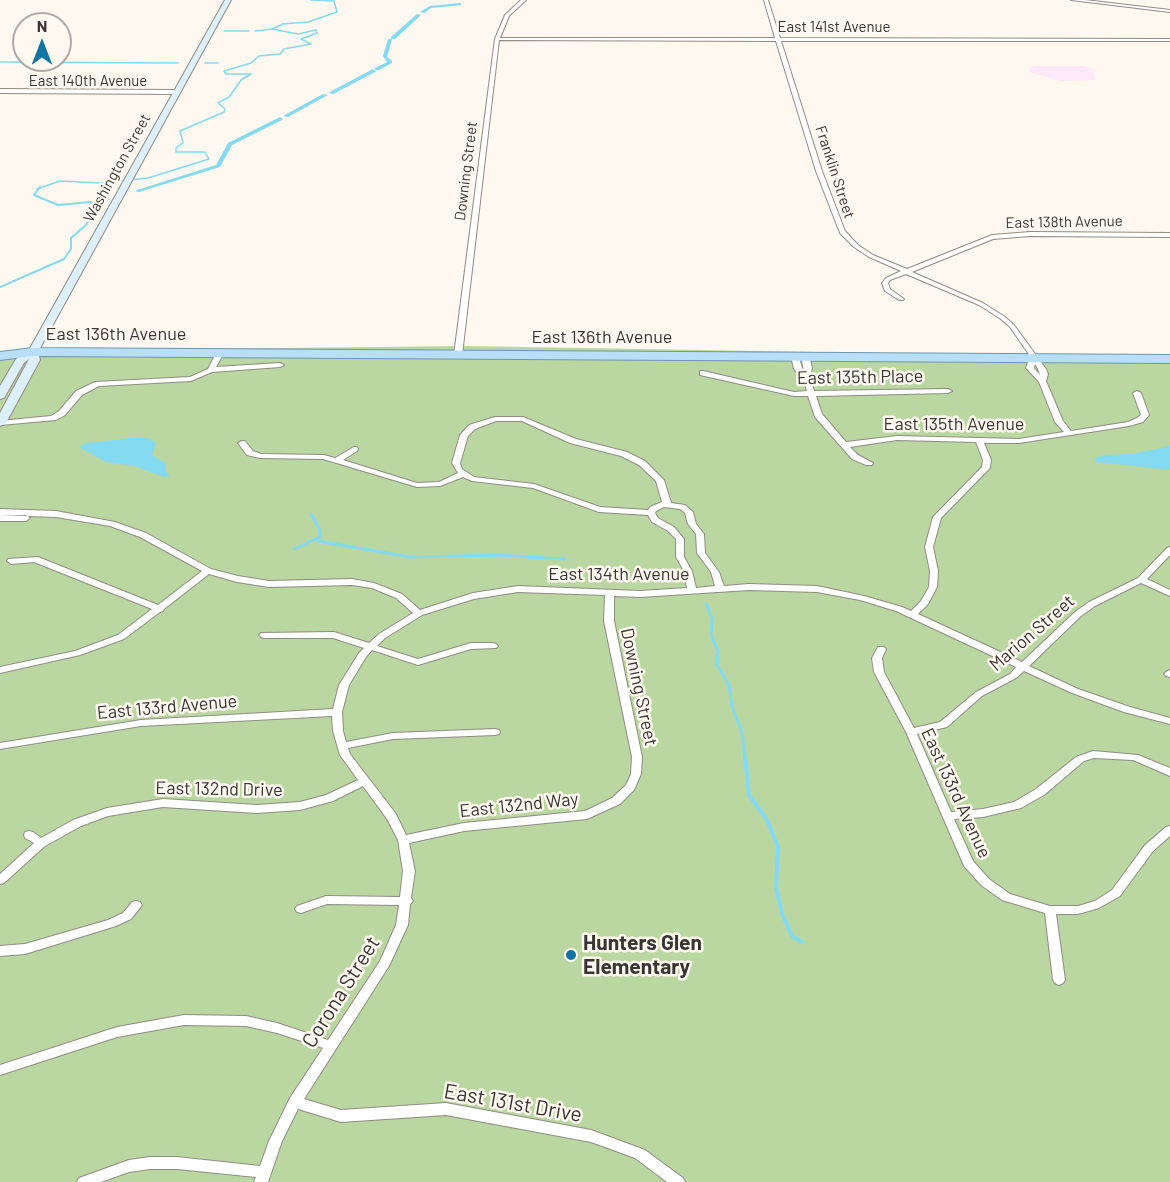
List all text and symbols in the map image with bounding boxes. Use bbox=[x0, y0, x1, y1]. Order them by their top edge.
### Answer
north arrow bbox=[12, 12, 72, 72]
text: N bbox=[37, 16, 47, 35]
street label: East 141st Avenue bbox=[777, 18, 891, 36]
street label: East 140th Avenue bbox=[29, 72, 147, 90]
street label: Washington Street bbox=[80, 111, 154, 225]
street label: Downing Street bbox=[451, 120, 481, 222]
street label: Franklin Street bbox=[812, 123, 858, 221]
street label: East 138th Avenue bbox=[1005, 212, 1123, 232]
street label: East 136th Avenue bbox=[46, 323, 186, 345]
street label: East 136th Avenue bbox=[532, 326, 672, 348]
street label: East 135th Place bbox=[797, 365, 923, 389]
street label: East 135th Avenue bbox=[884, 413, 1024, 435]
street label: East 134th Avenue bbox=[548, 563, 690, 585]
street label: Marion Street bbox=[985, 590, 1079, 676]
street label: Downing Street bbox=[616, 626, 662, 748]
street label: East 133rd Avenue bbox=[96, 690, 238, 724]
street label: East 133rd Avenue bbox=[916, 725, 996, 861]
street label: East 132nd Drive bbox=[155, 777, 283, 801]
street label: East 132nd Way bbox=[458, 788, 580, 822]
place label: Hunters Glen Elementary bbox=[583, 930, 702, 980]
street label: Corona Street bbox=[297, 932, 385, 1052]
marker: Hunters Glen Elementary bbox=[564, 948, 578, 962]
street label: East 131st Drive bbox=[442, 1078, 584, 1128]

